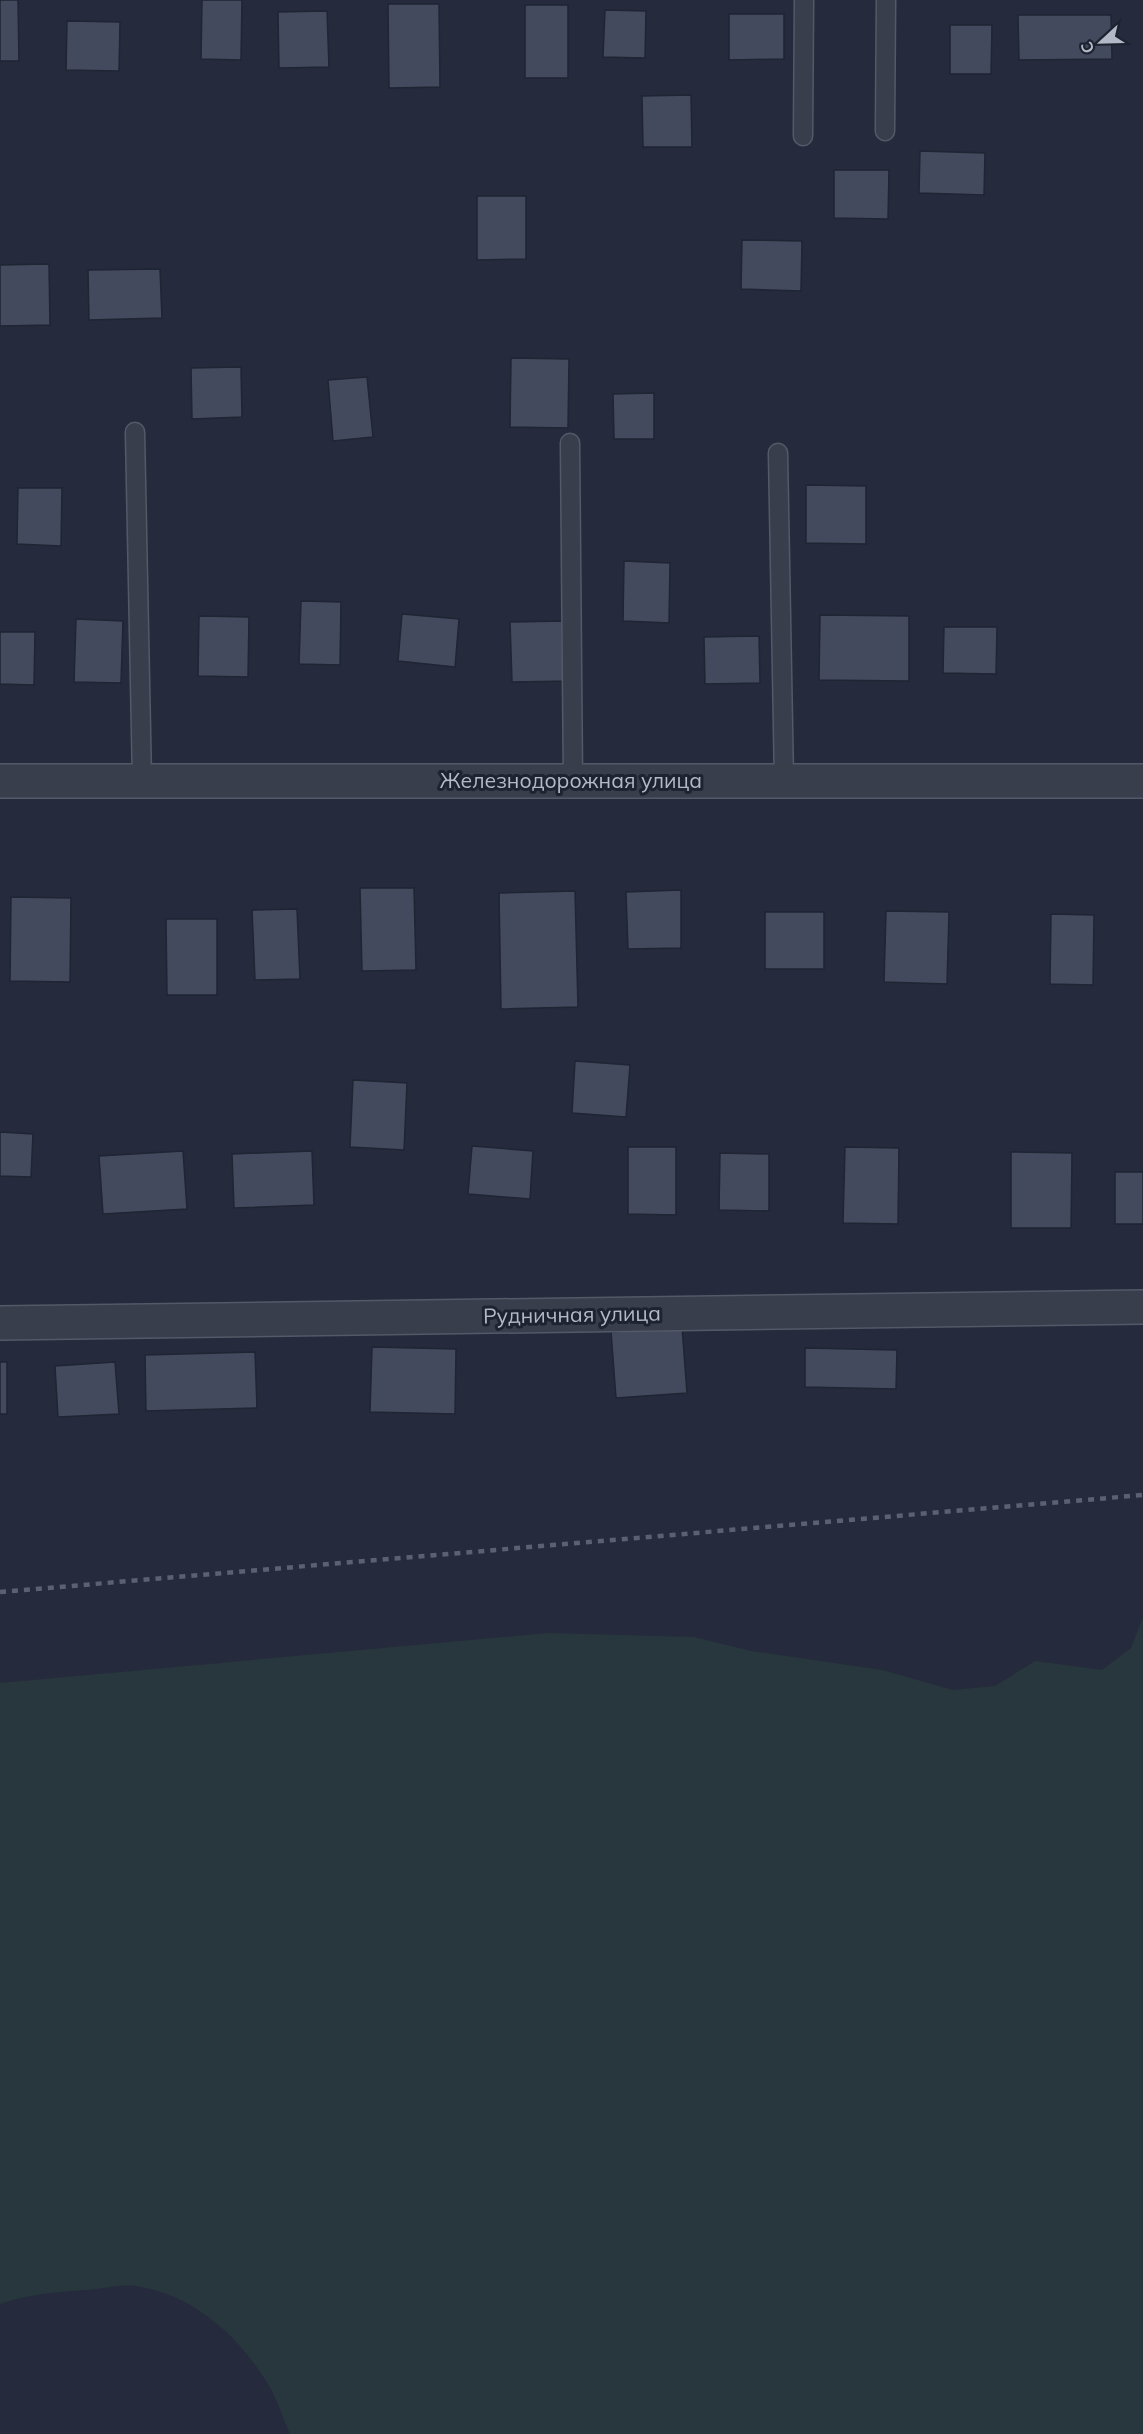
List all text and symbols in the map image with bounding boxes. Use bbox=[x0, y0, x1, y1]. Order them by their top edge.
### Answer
north arrow bbox=[1071, 12, 1131, 72]
text: С bbox=[1076, 39, 1098, 56]
street label: Железнодорожная улица bbox=[440, 767, 702, 793]
street label: Рудничная улица bbox=[483, 1299, 661, 1329]

